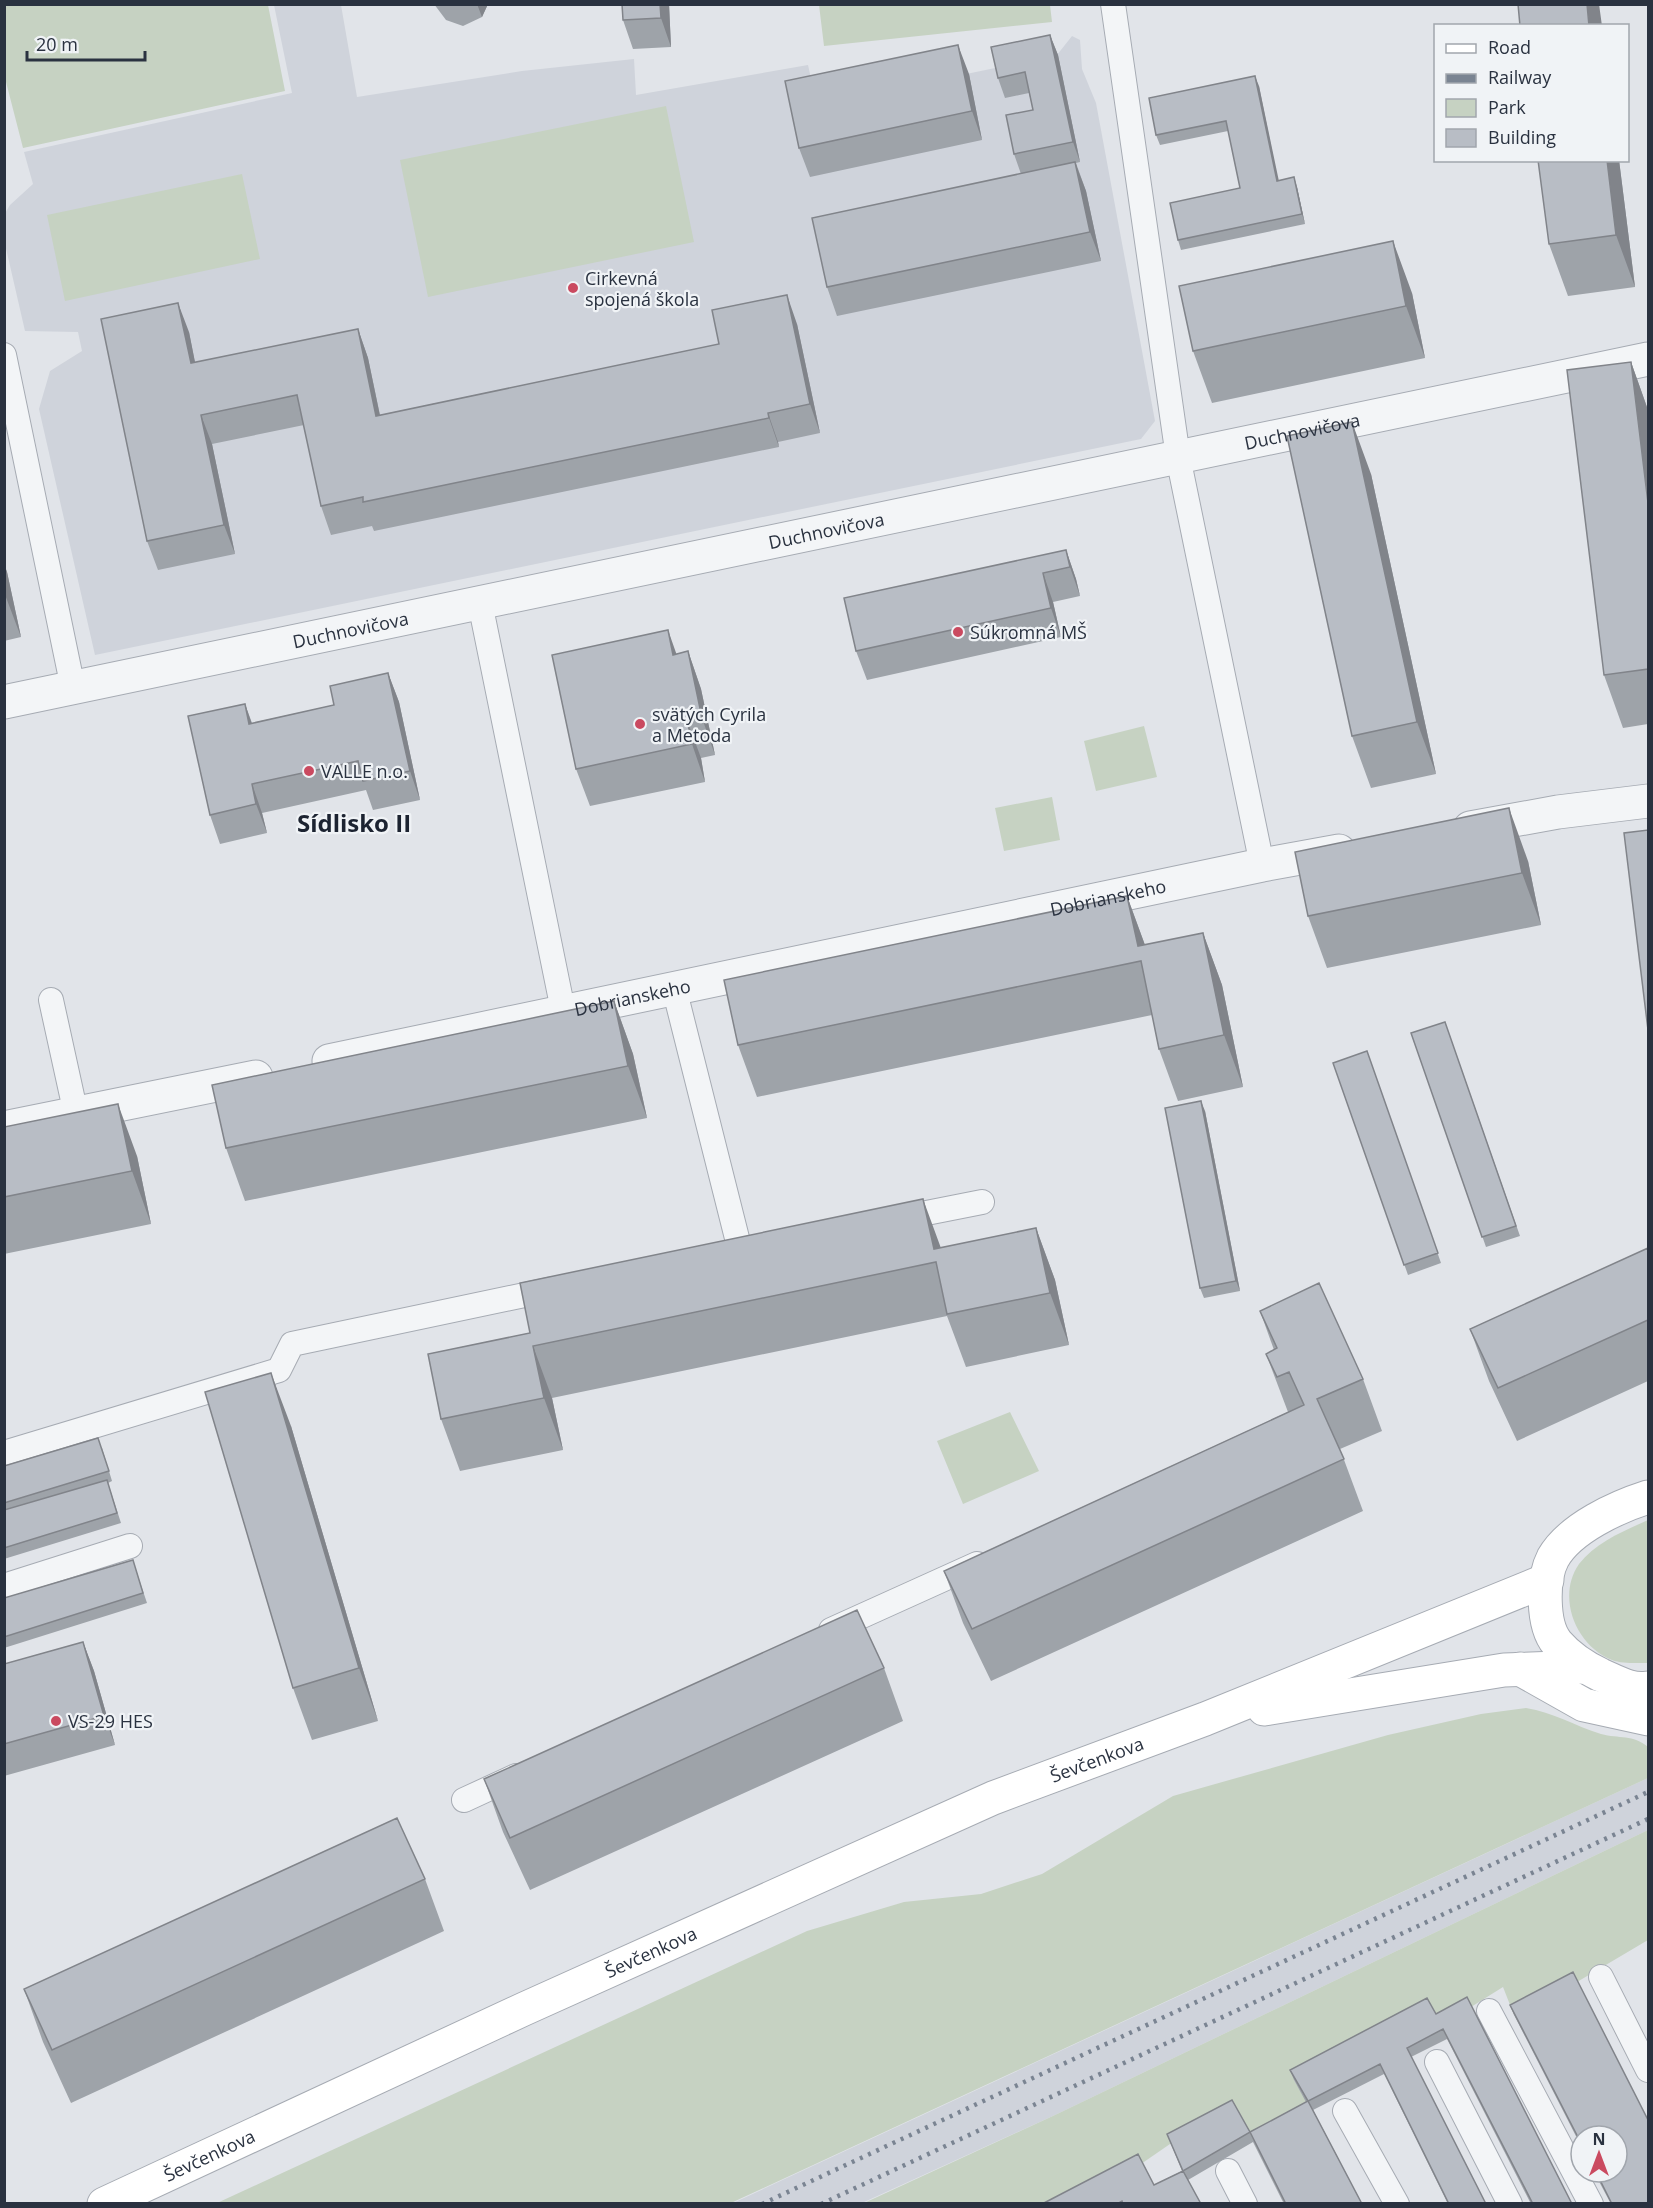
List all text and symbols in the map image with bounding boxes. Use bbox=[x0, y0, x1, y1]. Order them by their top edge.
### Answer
scale bar bbox=[27, 24, 146, 62]
legend bbox=[1434, 24, 1629, 162]
text: 20 m bbox=[36, 32, 78, 56]
text: Road bbox=[1488, 35, 1531, 59]
text: Railway bbox=[1488, 65, 1552, 89]
text: Park bbox=[1488, 95, 1526, 119]
text: Building bbox=[1488, 125, 1556, 149]
place label: Cirkevná spojená škola bbox=[585, 266, 699, 311]
marker: Cirkevná spojená škola bbox=[566, 281, 580, 295]
street label: Duchnovičova bbox=[1242, 407, 1362, 455]
street label: Duchnovičova bbox=[766, 507, 886, 554]
street label: Duchnovičova bbox=[290, 606, 411, 653]
place label: Súkromná MŠ bbox=[970, 620, 1087, 644]
marker: Súkromná MŠ bbox=[951, 625, 965, 639]
place label: svätých Cyrila a Metoda bbox=[652, 702, 766, 747]
marker: svätých Cyrila a Metoda bbox=[633, 717, 647, 731]
place label: VALLE n.o. bbox=[321, 759, 408, 783]
marker: VALLE n.o. bbox=[302, 764, 316, 778]
district label: Sídlisko II bbox=[297, 806, 411, 839]
street label: Dobrianskeho bbox=[1048, 873, 1168, 921]
street label: Dobrianskeho bbox=[572, 973, 693, 1021]
place label: VS-29 HES bbox=[68, 1709, 153, 1733]
marker: VS-29 HES bbox=[49, 1714, 63, 1728]
street label: Ševčenkova bbox=[1047, 1731, 1147, 1788]
street label: Ševčenkova bbox=[601, 1921, 700, 1983]
street label: Ševčenkova bbox=[160, 2124, 259, 2187]
north arrow bbox=[1569, 2124, 1629, 2184]
text: N bbox=[1592, 2128, 1606, 2150]

